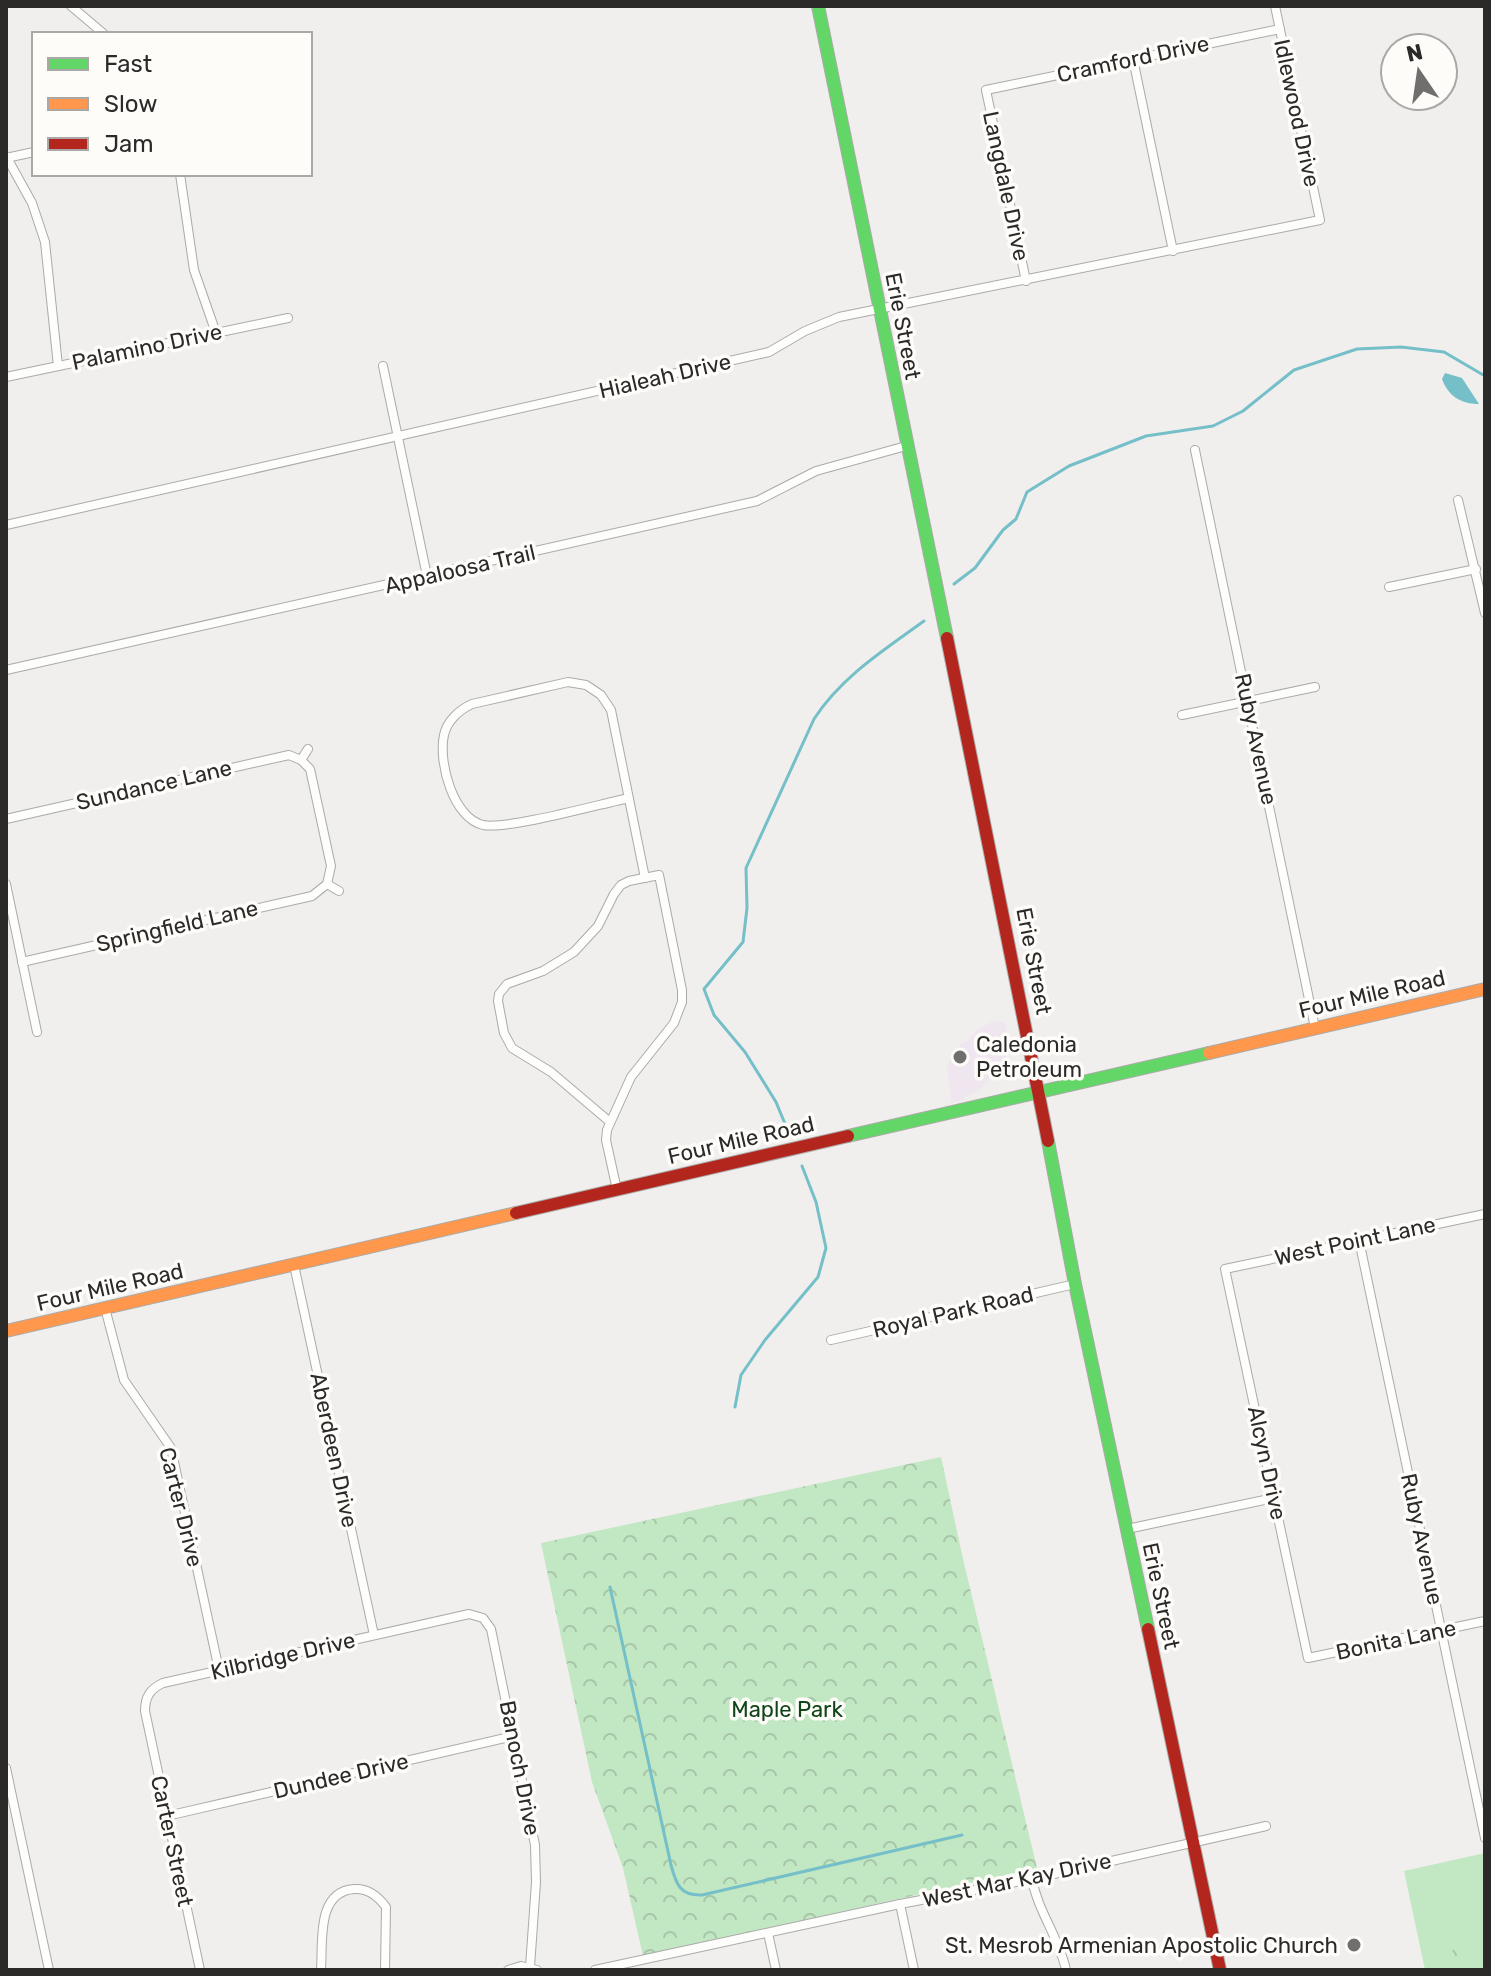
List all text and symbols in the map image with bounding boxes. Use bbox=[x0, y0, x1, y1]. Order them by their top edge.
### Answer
street label: Cramford Drive bbox=[1054, 30, 1212, 88]
legend bbox=[32, 32, 312, 176]
north arrow bbox=[1379, 32, 1459, 112]
street label: Idlewood Drive bbox=[1268, 37, 1326, 189]
text: N bbox=[1404, 38, 1425, 68]
text: Fast bbox=[104, 50, 152, 78]
text: Slow bbox=[104, 90, 157, 118]
street label: Langdale Drive bbox=[977, 109, 1035, 263]
text: Jam bbox=[104, 130, 154, 158]
street label: Erie Street bbox=[879, 270, 927, 382]
street label: Palamino Drive bbox=[70, 318, 224, 376]
street label: Hialeah Drive bbox=[596, 348, 734, 404]
street label: Appaloosa Trail bbox=[382, 539, 538, 599]
street label: Ruby Avenue bbox=[1229, 671, 1283, 807]
street label: Sundance Lane bbox=[74, 754, 234, 816]
street label: Springfield Lane bbox=[93, 894, 261, 958]
street label: Erie Street bbox=[1010, 905, 1058, 1017]
street label: Four Mile Road bbox=[1296, 964, 1448, 1024]
place label: Caledonia Petroleum bbox=[976, 1031, 1082, 1083]
marker: Caledonia Petroleum bbox=[951, 1048, 969, 1066]
street label: Four Mile Road bbox=[665, 1110, 817, 1170]
street label: West Point Lane bbox=[1272, 1211, 1438, 1271]
street label: Four Mile Road bbox=[34, 1257, 186, 1317]
street label: Royal Park Road bbox=[870, 1280, 1036, 1344]
street label: Aberdeen Drive bbox=[304, 1370, 364, 1530]
street label: Alcyn Drive bbox=[1242, 1404, 1292, 1522]
street label: Carter Drive bbox=[153, 1444, 209, 1570]
street label: Ruby Avenue bbox=[1395, 1471, 1449, 1607]
street label: Erie Street bbox=[1137, 1540, 1186, 1652]
street label: Bonita Lane bbox=[1333, 1614, 1459, 1666]
street label: Kilbridge Drive bbox=[208, 1626, 358, 1686]
park label: Maple Park bbox=[731, 1696, 843, 1723]
street label: Banoch Drive bbox=[494, 1698, 546, 1838]
street label: Dundee Drive bbox=[271, 1747, 411, 1805]
street label: Carter Street bbox=[145, 1773, 199, 1909]
street label: West Mar Kay Drive bbox=[920, 1847, 1114, 1913]
place label: St. Mesrob Armenian Apostolic Church bbox=[945, 1932, 1338, 1959]
marker: St. Mesrob Armenian Apostolic Church bbox=[1345, 1936, 1363, 1954]

